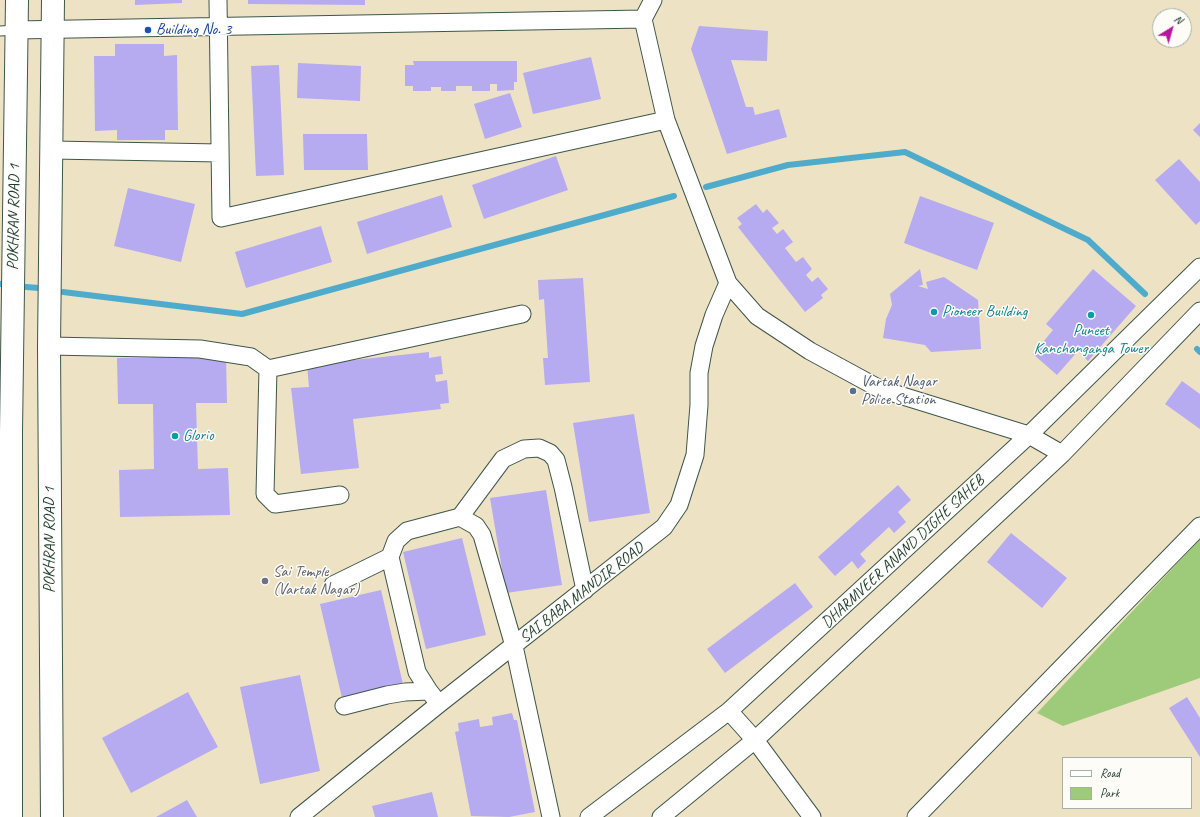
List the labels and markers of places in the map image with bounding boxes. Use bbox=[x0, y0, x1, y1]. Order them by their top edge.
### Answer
place label: Building No. 3 bbox=[156, 20, 231, 40]
marker: Building No. 3 bbox=[143, 25, 153, 35]
place label: Pioneer Building bbox=[942, 302, 1028, 322]
marker: Pioneer Building bbox=[929, 307, 939, 317]
marker: Puneet Kanchanganga Tower bbox=[1086, 310, 1096, 320]
place label: Puneet Kanchanganga Tower bbox=[1034, 321, 1148, 359]
place label: Vartak Nagar Police Station bbox=[861, 372, 937, 410]
marker: Vartak Nagar Police Station bbox=[848, 386, 858, 396]
place label: Glorio bbox=[183, 426, 214, 446]
marker: Glorio bbox=[170, 431, 180, 441]
place label: Sai Temple (Vartak Nagar) bbox=[273, 562, 359, 600]
marker: Sai Temple (Vartak Nagar) bbox=[260, 576, 270, 586]

